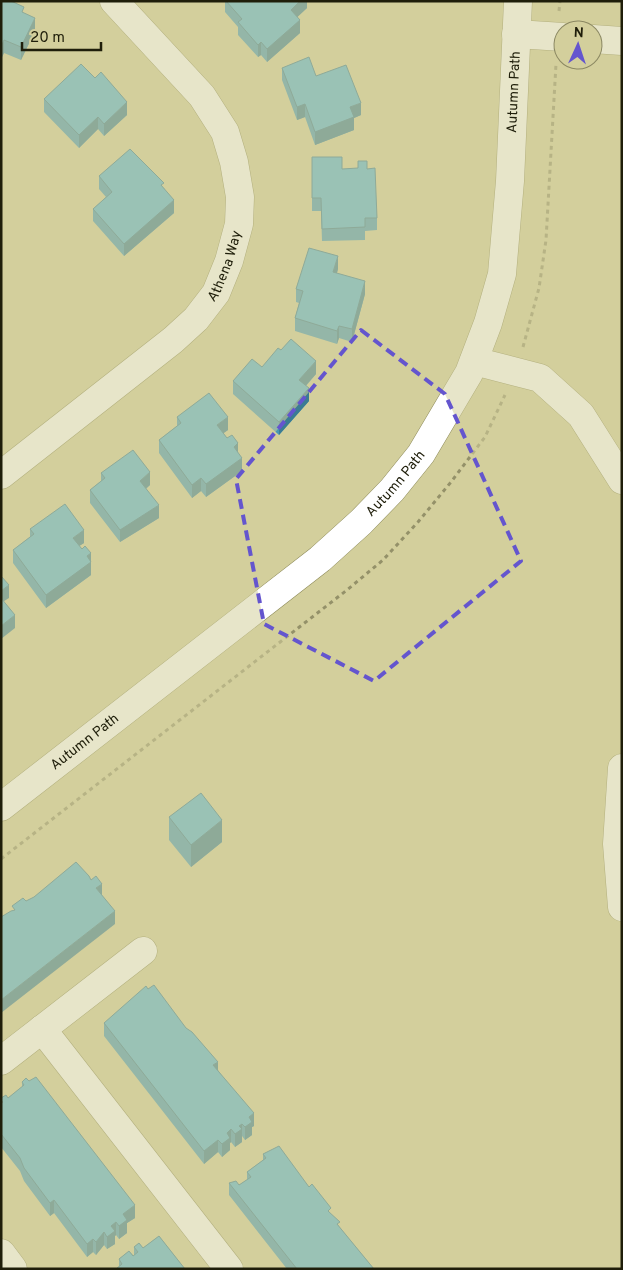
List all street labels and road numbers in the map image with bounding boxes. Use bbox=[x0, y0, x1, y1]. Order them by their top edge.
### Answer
street label: Autumn Path bbox=[504, 51, 524, 133]
street label: Athena Way bbox=[204, 229, 245, 305]
street label: Autumn Path bbox=[362, 447, 429, 520]
street label: Autumn Path bbox=[47, 710, 122, 774]

